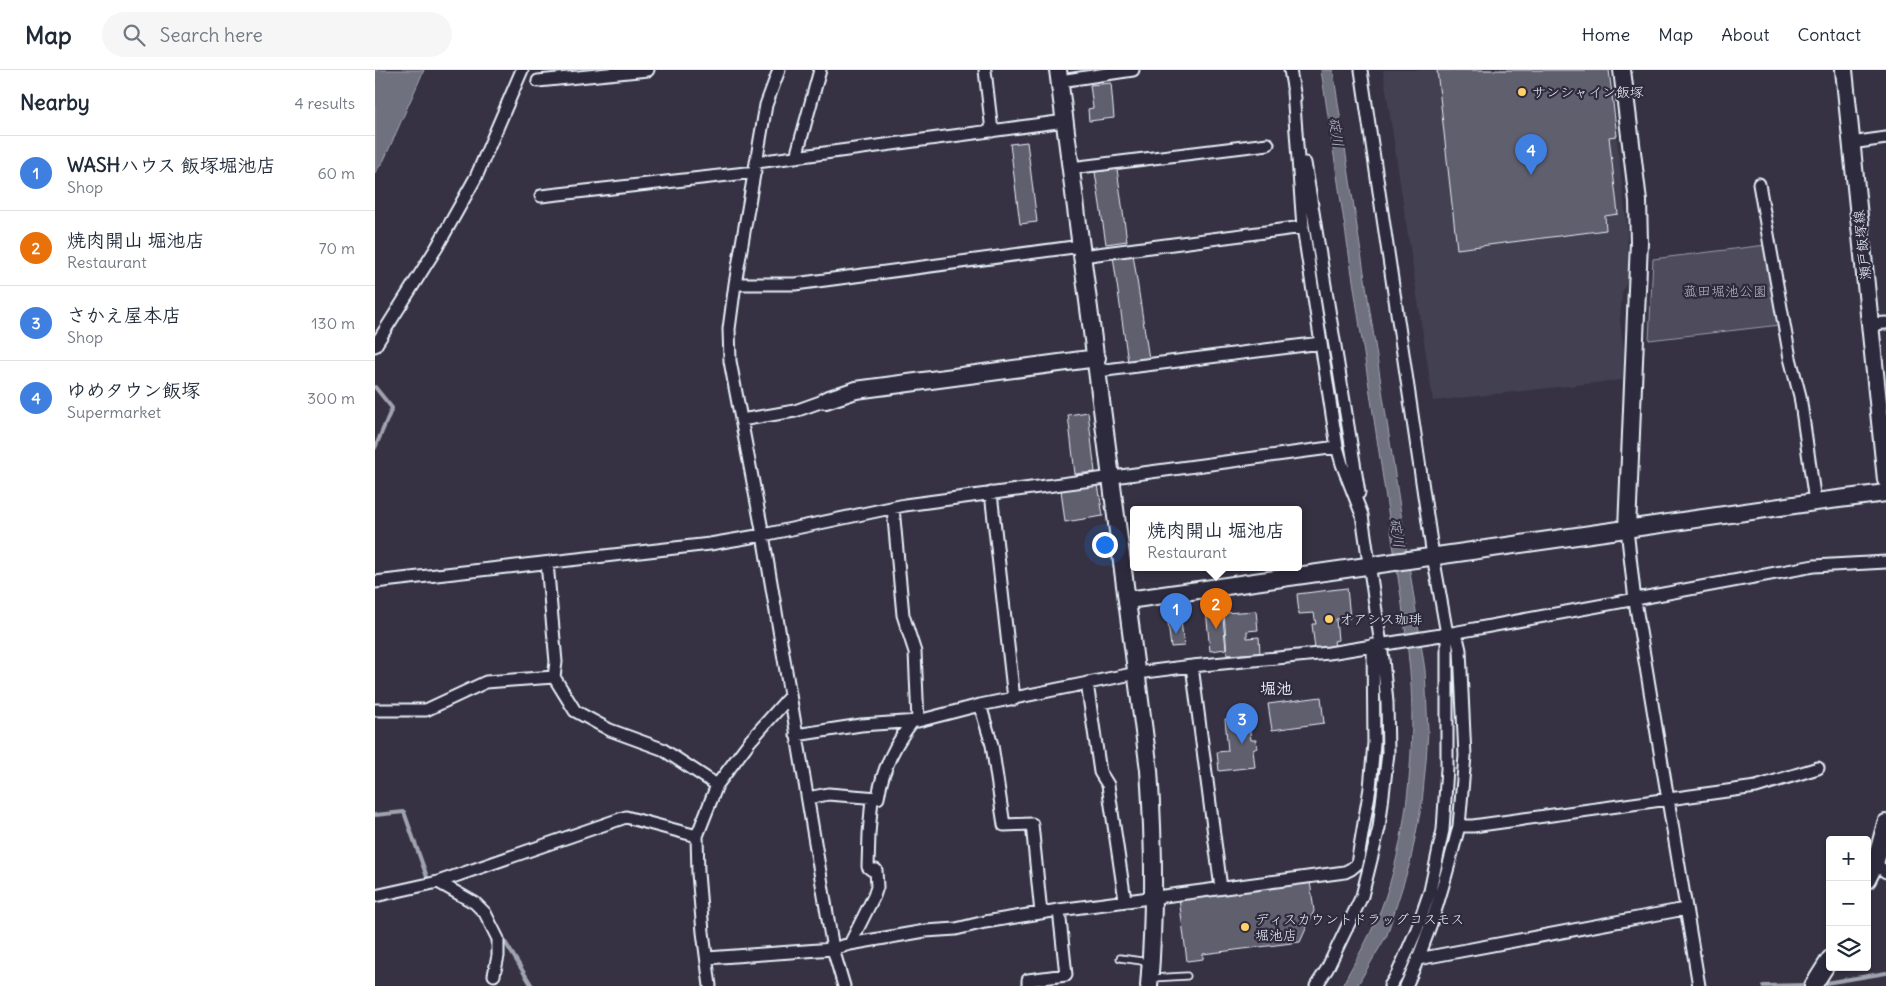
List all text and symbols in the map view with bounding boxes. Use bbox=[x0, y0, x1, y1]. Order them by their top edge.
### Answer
search box bbox=[102, 12, 452, 57]
text: Map bbox=[25, 20, 72, 50]
icon: search bbox=[120, 21, 148, 49]
text: Search here bbox=[160, 23, 263, 47]
text: Home bbox=[1582, 23, 1630, 46]
text: Map bbox=[1658, 23, 1693, 46]
text: About bbox=[1721, 23, 1769, 46]
text: Contact bbox=[1797, 23, 1861, 46]
place label: サンシャイン飯塚 bbox=[1532, 83, 1644, 101]
marker: サンシャイン飯塚 bbox=[1516, 86, 1528, 98]
text: Nearby bbox=[20, 89, 90, 116]
text: 4 results bbox=[294, 93, 355, 113]
water label: 碇川 bbox=[1325, 116, 1348, 148]
pin: 4 bbox=[1515, 134, 1547, 175]
text: WASHハウス 飯塚堀池店 bbox=[67, 153, 276, 177]
text: 1 bbox=[33, 163, 39, 183]
text: 60 m bbox=[317, 163, 355, 183]
text: Shop bbox=[67, 177, 103, 197]
street label: 瀬戸飯塚線 bbox=[1849, 209, 1875, 281]
text: 焼肉開山 堀池店 bbox=[67, 228, 205, 252]
text: 2 bbox=[32, 238, 40, 258]
text: 70 m bbox=[319, 238, 355, 258]
text: Restaurant bbox=[67, 252, 147, 272]
park label: 菰田堀池公園 bbox=[1683, 282, 1767, 300]
text: さかえ屋本店 bbox=[67, 303, 181, 327]
text: 3 bbox=[31, 313, 41, 333]
text: 130 m bbox=[311, 313, 355, 333]
text: Shop bbox=[67, 327, 103, 347]
text: ゆめタウン飯塚 bbox=[67, 378, 200, 402]
text: 4 bbox=[31, 388, 41, 408]
text: 300 m bbox=[307, 388, 355, 408]
text: Supermarket bbox=[67, 402, 161, 422]
popup bbox=[1130, 506, 1302, 571]
water label: 碇川 bbox=[1386, 517, 1409, 549]
text: 焼肉開山 堀池店 bbox=[1147, 518, 1285, 542]
your location bbox=[1092, 532, 1118, 558]
text: Restaurant bbox=[1147, 542, 1227, 562]
pin: 2 bbox=[1200, 588, 1232, 629]
pin: 1 bbox=[1160, 593, 1192, 634]
place label: オアシス珈琲 bbox=[1339, 610, 1423, 628]
marker: オアシス珈琲 bbox=[1323, 613, 1335, 625]
district label: 堀池 bbox=[1260, 678, 1292, 698]
pin: 3 bbox=[1226, 703, 1258, 744]
map controls bbox=[1826, 836, 1871, 971]
button: + bbox=[1826, 836, 1871, 881]
button: − bbox=[1826, 881, 1871, 926]
place label: ディスカウントドラッグコスモス 堀池店 bbox=[1255, 910, 1464, 944]
marker: ディスカウントドラッグコスモス 堀池店 bbox=[1239, 921, 1251, 933]
button: layers bbox=[1826, 926, 1871, 971]

